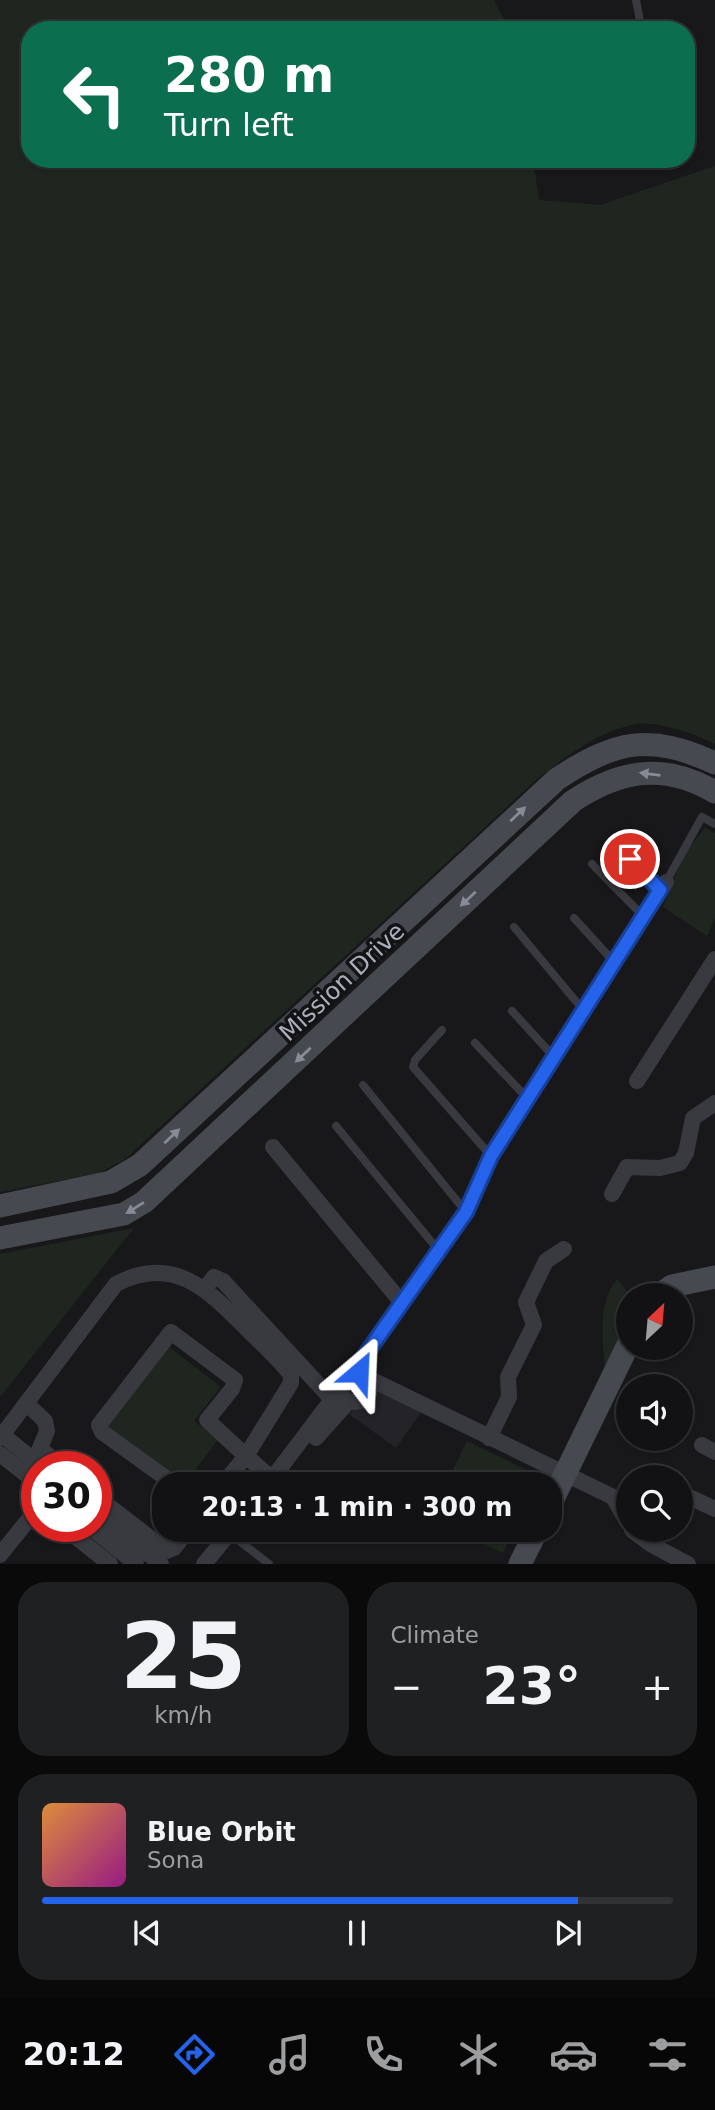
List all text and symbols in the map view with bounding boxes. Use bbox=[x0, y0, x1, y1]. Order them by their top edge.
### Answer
text: 280 m bbox=[164, 47, 334, 104]
icon: left bbox=[49, 49, 140, 140]
text: Turn left bbox=[164, 106, 294, 144]
one-way arrow bbox=[639, 769, 661, 780]
one-way arrow bbox=[509, 807, 526, 823]
pin bbox=[600, 829, 660, 889]
icon: arrive bbox=[611, 840, 649, 878]
one-way arrow bbox=[460, 891, 477, 907]
street label: Mission Drive bbox=[274, 917, 410, 1047]
one-way arrow bbox=[295, 1047, 312, 1063]
one-way arrow bbox=[163, 1128, 181, 1144]
one-way arrow bbox=[125, 1201, 144, 1214]
north arrow bbox=[616, 1283, 693, 1360]
map controls bbox=[616, 1283, 693, 1542]
position arrow bbox=[322, 1335, 396, 1409]
button: sound bbox=[616, 1374, 693, 1451]
speed limit sign: 30 bbox=[21, 1451, 112, 1542]
button: search bbox=[616, 1465, 693, 1542]
text: 20:13 · 1 min · 300 m bbox=[202, 1492, 512, 1522]
text: 25 bbox=[120, 1604, 247, 1709]
text: Climate bbox=[391, 1622, 479, 1648]
text: 23° bbox=[483, 1656, 581, 1716]
text: − bbox=[391, 1665, 422, 1709]
text: + bbox=[641, 1665, 673, 1709]
text: km/h bbox=[154, 1702, 212, 1728]
text: Blue Orbit bbox=[147, 1817, 296, 1847]
text: Sona bbox=[147, 1847, 204, 1873]
icon: previous bbox=[128, 1914, 166, 1952]
icon: pause bbox=[338, 1914, 376, 1952]
icon: next bbox=[549, 1914, 587, 1952]
icon: directions bbox=[170, 2030, 219, 2079]
icon: music bbox=[265, 2030, 314, 2079]
icon: phone bbox=[359, 2030, 408, 2079]
icon: climate bbox=[454, 2030, 503, 2079]
icon: car bbox=[549, 2030, 598, 2079]
icon: filters bbox=[643, 2030, 692, 2079]
text: 20:12 bbox=[23, 2035, 125, 2073]

